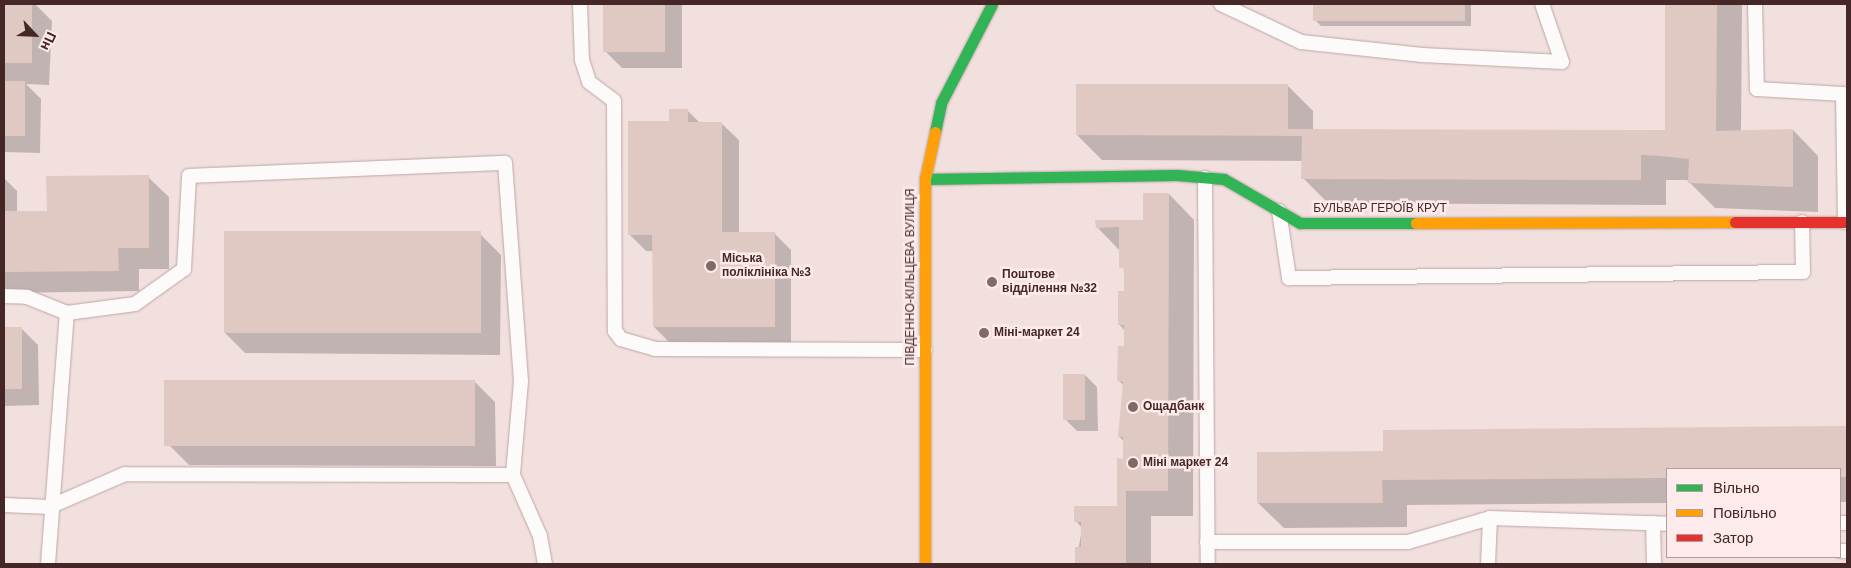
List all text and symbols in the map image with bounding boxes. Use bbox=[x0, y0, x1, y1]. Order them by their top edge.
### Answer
north arrow bbox=[10, 10, 60, 60]
text: Пн bbox=[37, 30, 60, 53]
street label: ПІВДЕННО-КІЛЬЦЕВА ВУЛИЦЯ bbox=[904, 188, 918, 366]
street label: БУЛЬВАР ГЕРОЇВ КРУТ bbox=[1313, 202, 1447, 216]
place label: Міська поліклініка №3 bbox=[722, 252, 811, 280]
marker: Міська поліклініка №3 bbox=[704, 259, 718, 273]
place label: Поштове відділення №32 bbox=[1002, 268, 1097, 296]
marker: Поштове відділення №32 bbox=[986, 276, 998, 288]
place label: Міні-маркет 24 bbox=[994, 326, 1080, 340]
marker: Міні-маркет 24 bbox=[978, 327, 990, 339]
place label: Ощадбанк bbox=[1143, 400, 1204, 414]
marker: Ощадбанк bbox=[1127, 401, 1139, 413]
place label: Міні маркет 24 bbox=[1143, 456, 1228, 470]
marker: Міні маркет 24 bbox=[1127, 457, 1139, 469]
legend bbox=[1666, 468, 1841, 558]
text: Вільно bbox=[1713, 479, 1760, 496]
text: Повільно bbox=[1713, 504, 1777, 521]
text: Затор bbox=[1713, 529, 1753, 546]

